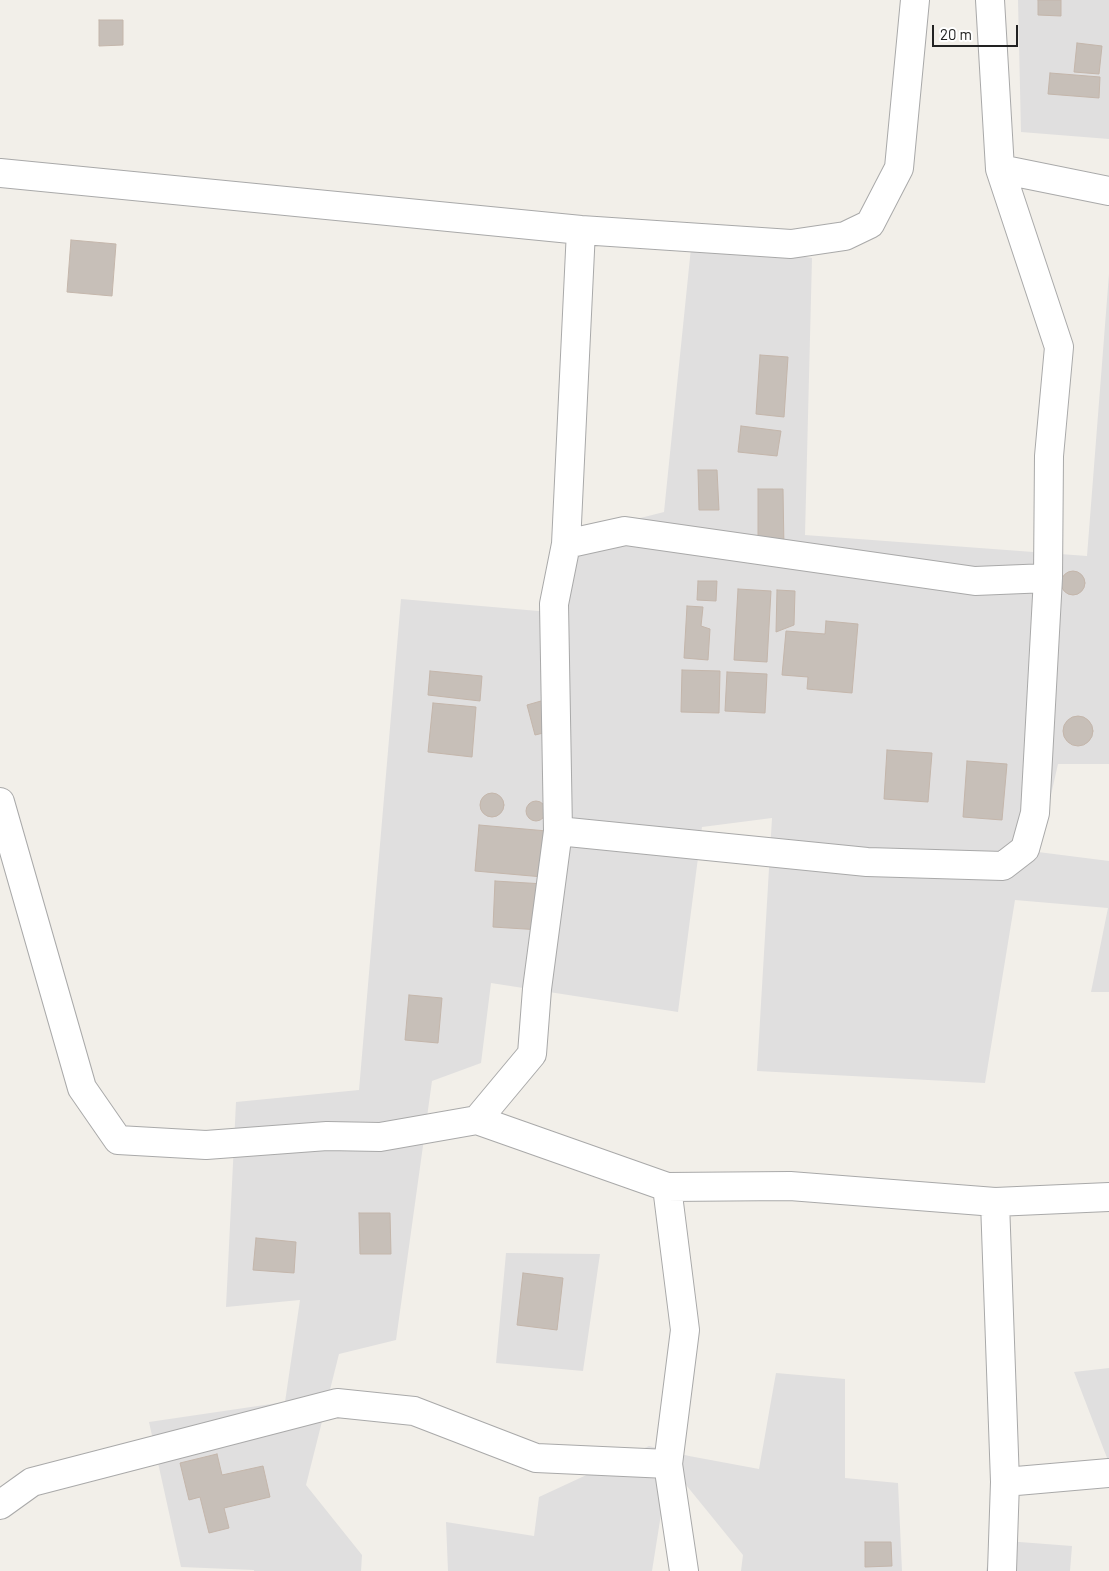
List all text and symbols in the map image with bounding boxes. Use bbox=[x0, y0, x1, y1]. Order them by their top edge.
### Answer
scale bar bbox=[934, 15, 1020, 47]
text: 20 m bbox=[940, 25, 972, 43]

